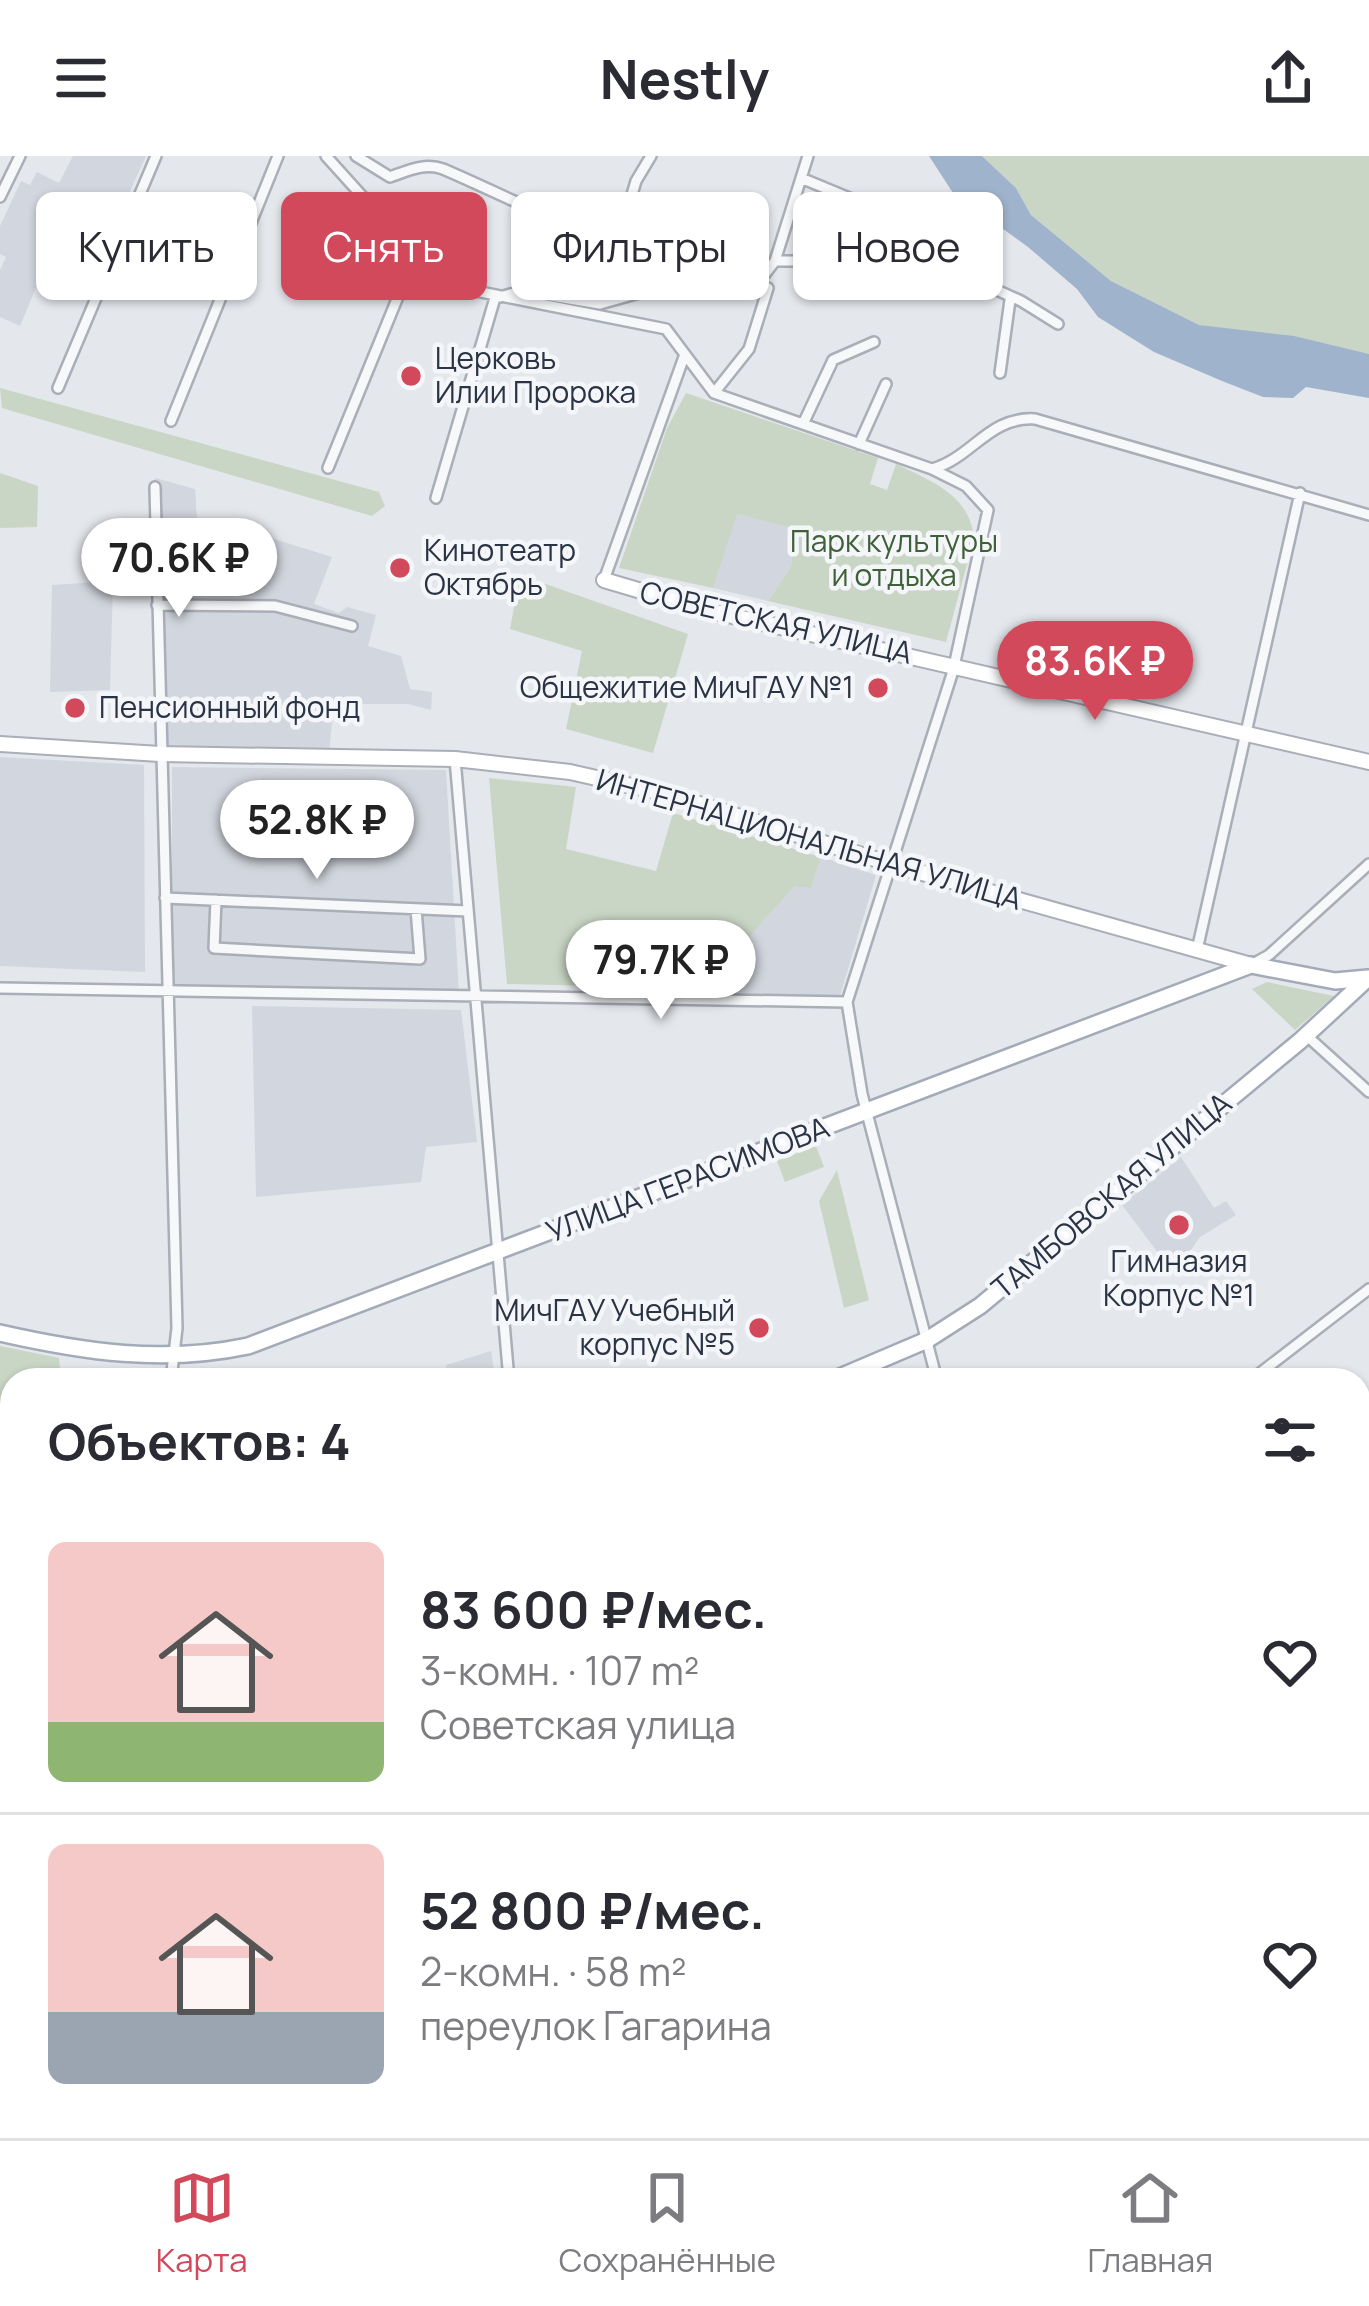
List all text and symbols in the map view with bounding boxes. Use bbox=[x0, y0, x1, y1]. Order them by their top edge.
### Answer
text: Nestly bbox=[600, 41, 769, 115]
icon: menu bbox=[48, 45, 114, 111]
icon: share bbox=[1255, 45, 1321, 111]
chip: Купить bbox=[36, 192, 257, 300]
chip: Снять bbox=[281, 192, 487, 300]
chip: Фильтры bbox=[511, 192, 769, 300]
chip: Новое bbox=[793, 192, 1003, 300]
place label: Церковь Илии Пророка bbox=[435, 337, 636, 412]
marker: Церковь Илии Пророка bbox=[398, 363, 424, 389]
pin: 70.6K ₽ bbox=[68, 518, 290, 620]
park label: Парк культуры и отдыха bbox=[790, 520, 998, 595]
place label: Кинотеатр Октябрь bbox=[424, 529, 576, 604]
text: 70.6K ₽ bbox=[108, 530, 250, 584]
marker: Кинотеатр Октябрь bbox=[387, 555, 413, 581]
street label: СОВЕТСКАЯ УЛИЦА bbox=[636, 570, 917, 673]
pin: 83.6K ₽ bbox=[984, 621, 1206, 723]
text: 83.6K ₽ bbox=[1024, 633, 1166, 687]
place label: Общежитие МичГАУ №1 bbox=[520, 666, 854, 707]
marker: Общежитие МичГАУ №1 bbox=[865, 675, 891, 701]
place label: Пенсионный фонд bbox=[99, 686, 360, 727]
marker: Пенсионный фонд bbox=[62, 695, 88, 721]
street label: ИНТЕРНАЦИОНАЛЬНАЯ УЛИЦА bbox=[592, 758, 1027, 919]
pin: 52.8K ₽ bbox=[206, 780, 428, 882]
text: 52.8K ₽ bbox=[247, 792, 387, 846]
pin: 79.7K ₽ bbox=[550, 920, 772, 1022]
text: 79.7K ₽ bbox=[593, 932, 729, 986]
street label: ТАМБОВСКАЯ УЛИЦА bbox=[982, 1082, 1240, 1307]
street label: УЛИЦА ГЕРАСИМОВА bbox=[540, 1106, 835, 1251]
marker: Гимназия Корпус №1 bbox=[1166, 1212, 1192, 1238]
place label: Гимназия Корпус №1 bbox=[1103, 1240, 1255, 1315]
place label: МичГАУ Учебный корпус №5 bbox=[494, 1289, 735, 1364]
marker: МичГАУ Учебный корпус №5 bbox=[746, 1315, 772, 1341]
text: Объектов: 4 bbox=[48, 1406, 351, 1475]
icon: filters bbox=[1257, 1407, 1323, 1473]
text: 83 600 ₽/мес. bbox=[420, 1574, 767, 1643]
icon: home bbox=[144, 1590, 288, 1734]
icon: heart bbox=[1257, 1629, 1323, 1695]
text: 3-комн. · 107 m² bbox=[420, 1643, 699, 1697]
text: Советская улица bbox=[420, 1697, 736, 1751]
text: 52 800 ₽/мес. bbox=[420, 1875, 765, 1944]
icon: home bbox=[144, 1892, 288, 2036]
icon: heart bbox=[1257, 1931, 1323, 1997]
text: 2-комн. · 58 m² bbox=[420, 1944, 687, 1998]
text: переулок Гагарина bbox=[420, 1998, 772, 2052]
tab: Карта bbox=[156, 2165, 248, 2282]
tab: Сохранённые bbox=[559, 2165, 776, 2282]
tab: Главная bbox=[1087, 2165, 1213, 2282]

